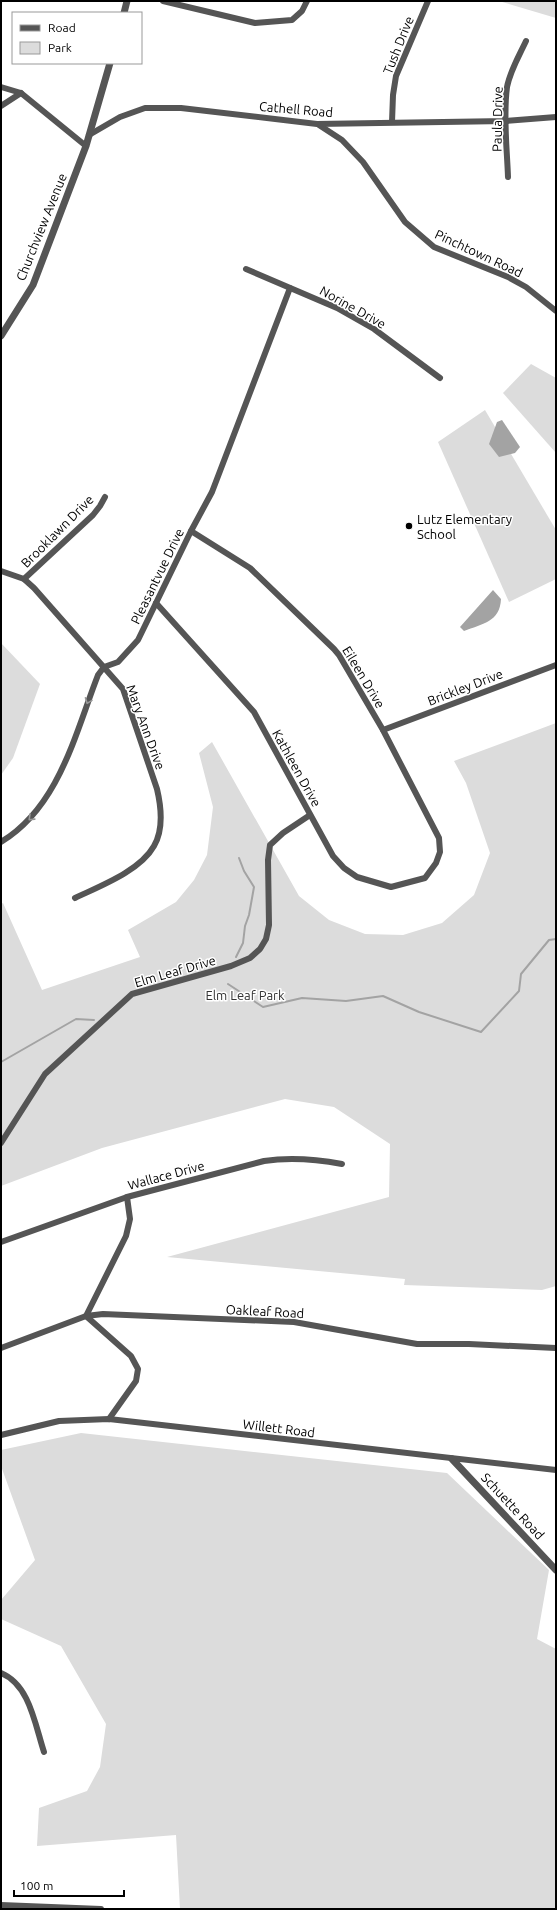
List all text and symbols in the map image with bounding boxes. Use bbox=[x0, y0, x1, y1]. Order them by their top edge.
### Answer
legend bbox=[12, 12, 142, 64]
street label: Tush Drive bbox=[380, 14, 416, 76]
text: Road bbox=[48, 21, 76, 34]
text: Park bbox=[48, 41, 72, 54]
street label: Paula Drive bbox=[489, 86, 505, 152]
street label: Cathell Road bbox=[258, 99, 334, 119]
street label: Churchview Avenue bbox=[13, 171, 69, 283]
street label: Pinchtown Road bbox=[433, 227, 525, 279]
street label: Norine Drive bbox=[318, 283, 388, 331]
street label: Brooklawn Drive bbox=[18, 492, 96, 570]
place label: Lutz Elementary School bbox=[417, 512, 512, 541]
marker: Lutz Elementary School bbox=[404, 521, 414, 531]
street label: Pleasantvue Drive bbox=[128, 526, 186, 626]
street label: Eileen Drive bbox=[340, 644, 388, 710]
street label: Brickley Drive bbox=[425, 666, 505, 708]
street label: Mary Ann Drive bbox=[124, 683, 168, 771]
one-way arrow bbox=[84, 698, 92, 705]
street label: Kathleen Drive bbox=[270, 727, 324, 809]
one-way arrow bbox=[28, 813, 36, 820]
street label: Elm Leaf Drive bbox=[133, 953, 217, 989]
park label: Elm Leaf Park bbox=[205, 988, 285, 1002]
street label: Wallace Drive bbox=[126, 1158, 206, 1192]
street label: Oakleaf Road bbox=[225, 1302, 305, 1320]
street label: Willett Road bbox=[242, 1417, 316, 1439]
street label: Schuette Road bbox=[479, 1470, 547, 1542]
scale bar bbox=[14, 1872, 124, 1898]
text: 100 m bbox=[20, 1879, 53, 1892]

